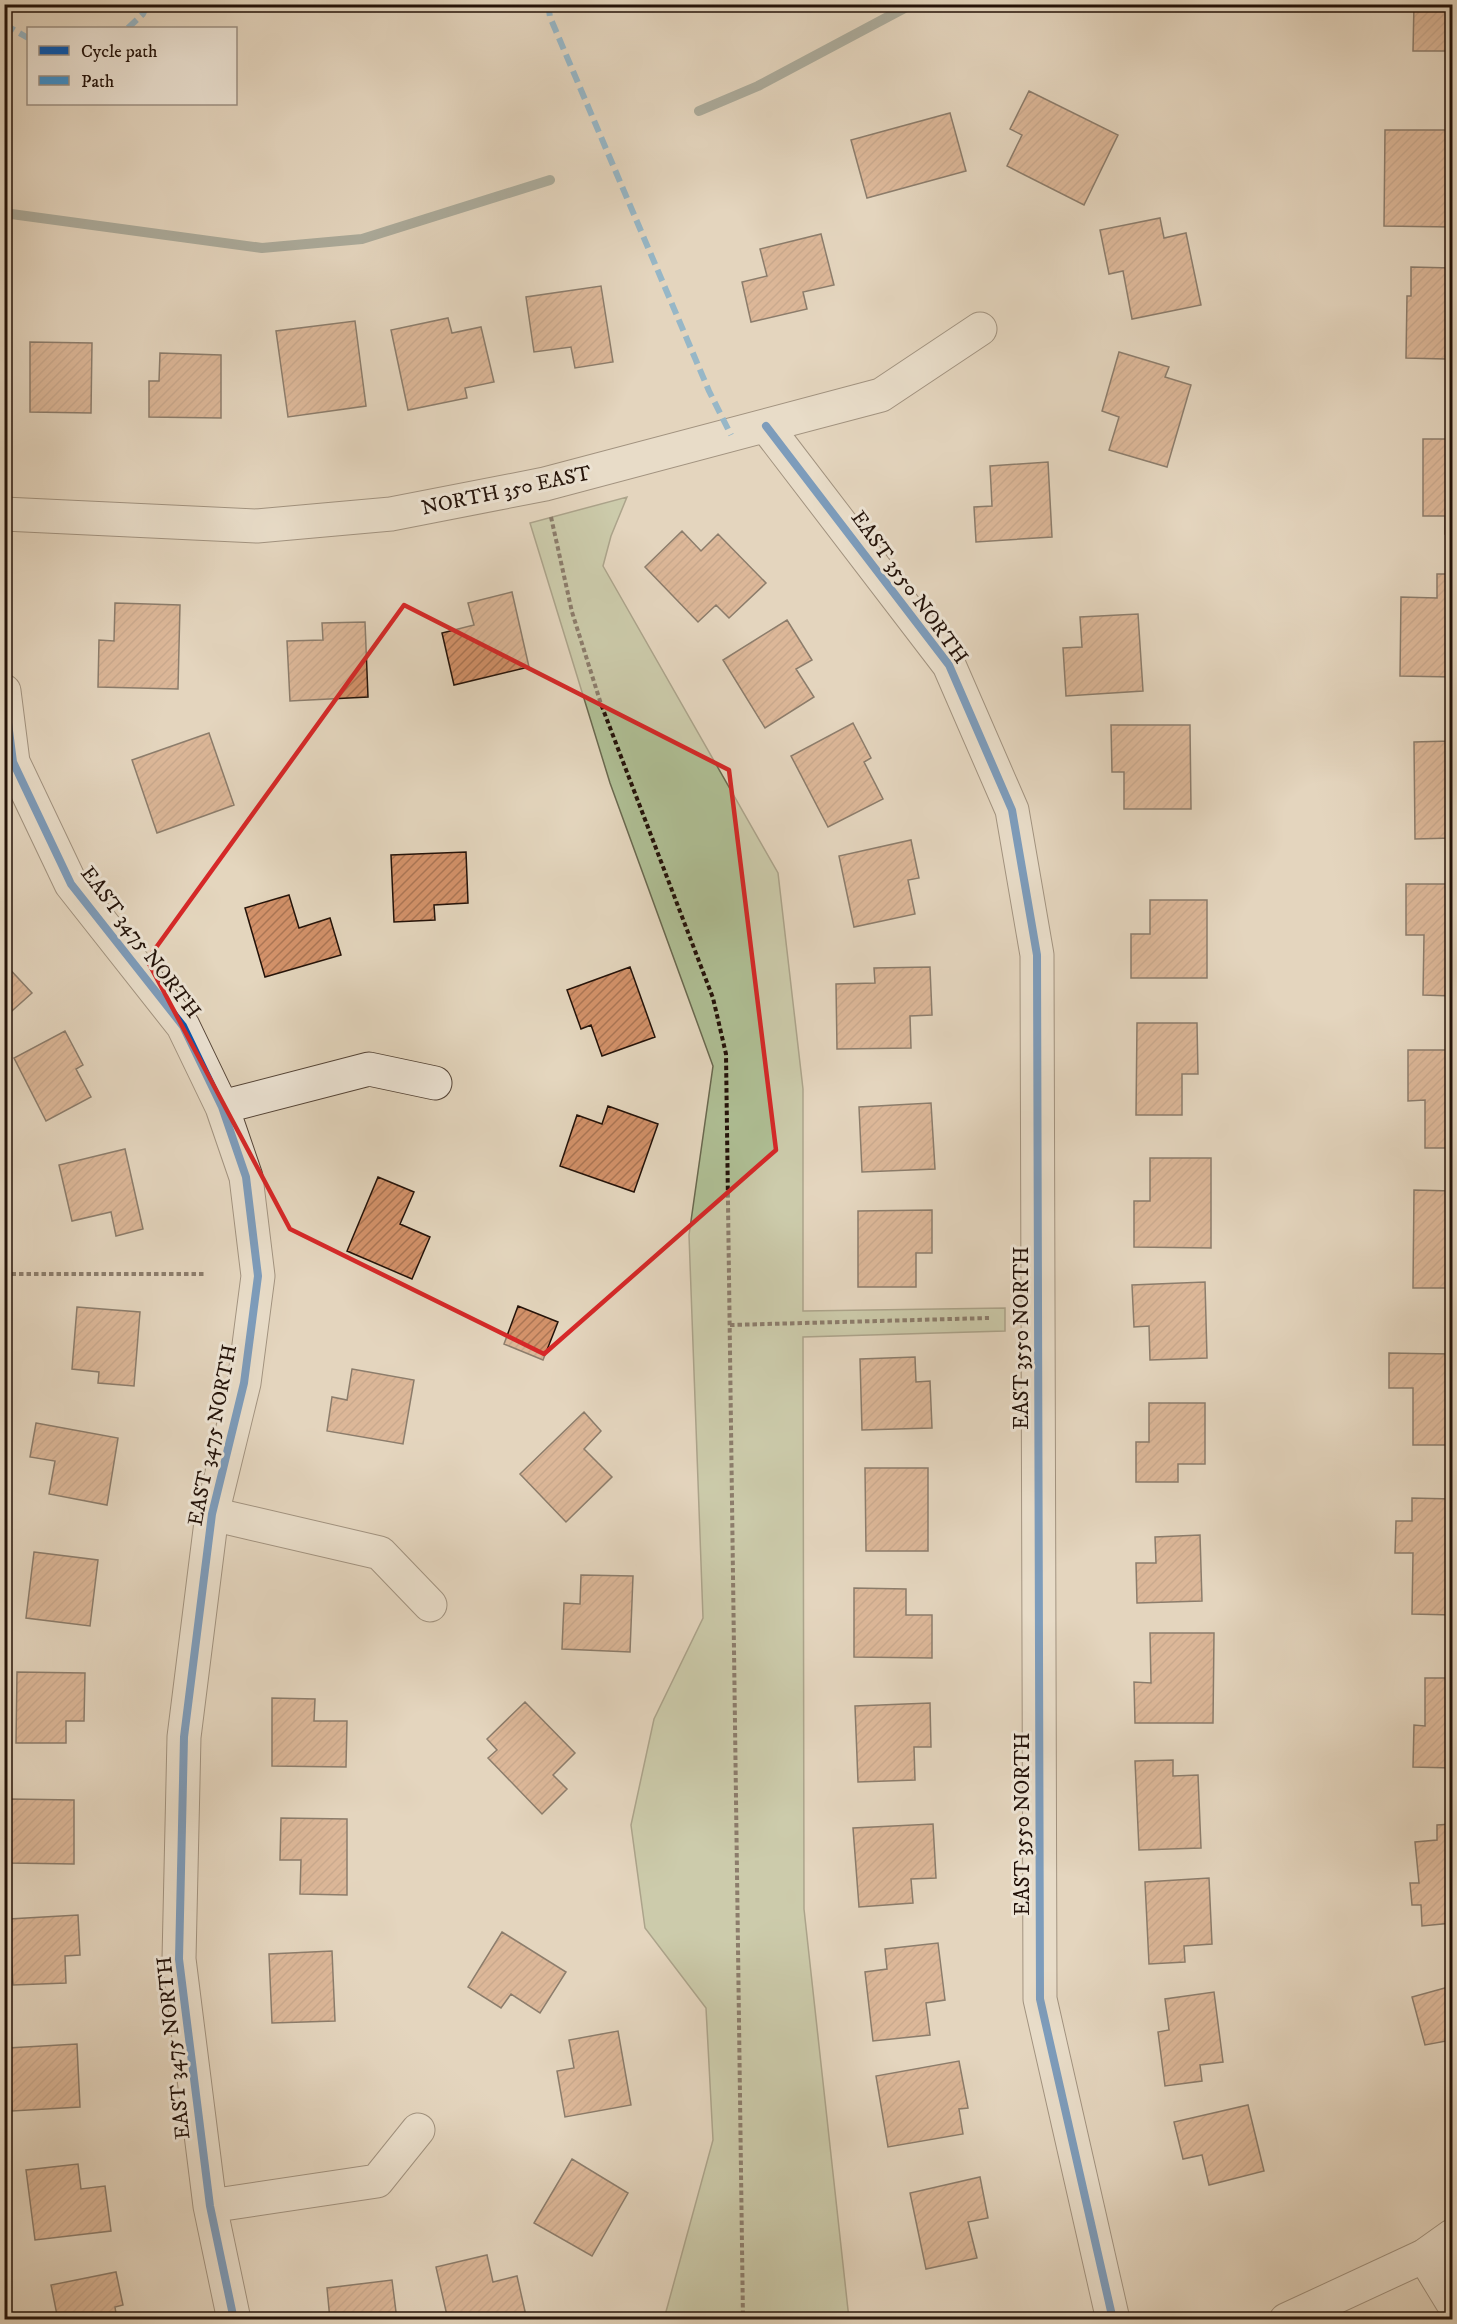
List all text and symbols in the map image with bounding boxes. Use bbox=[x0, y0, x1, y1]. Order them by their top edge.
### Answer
legend bbox=[27, 27, 237, 105]
text: Cycle path bbox=[81, 41, 158, 63]
text: Path bbox=[81, 71, 115, 93]
street label: NORTH 350 EAST bbox=[419, 460, 594, 522]
street label: EAST 3550 NORTH bbox=[845, 506, 974, 669]
street label: EAST 3475 NORTH bbox=[74, 861, 206, 1024]
street label: EAST 3550 NORTH bbox=[1009, 1246, 1035, 1430]
street label: EAST 3475 NORTH bbox=[183, 1342, 243, 1528]
street label: EAST 3550 NORTH bbox=[1010, 1732, 1036, 1916]
street label: EAST 3475 NORTH bbox=[151, 1955, 197, 2141]

